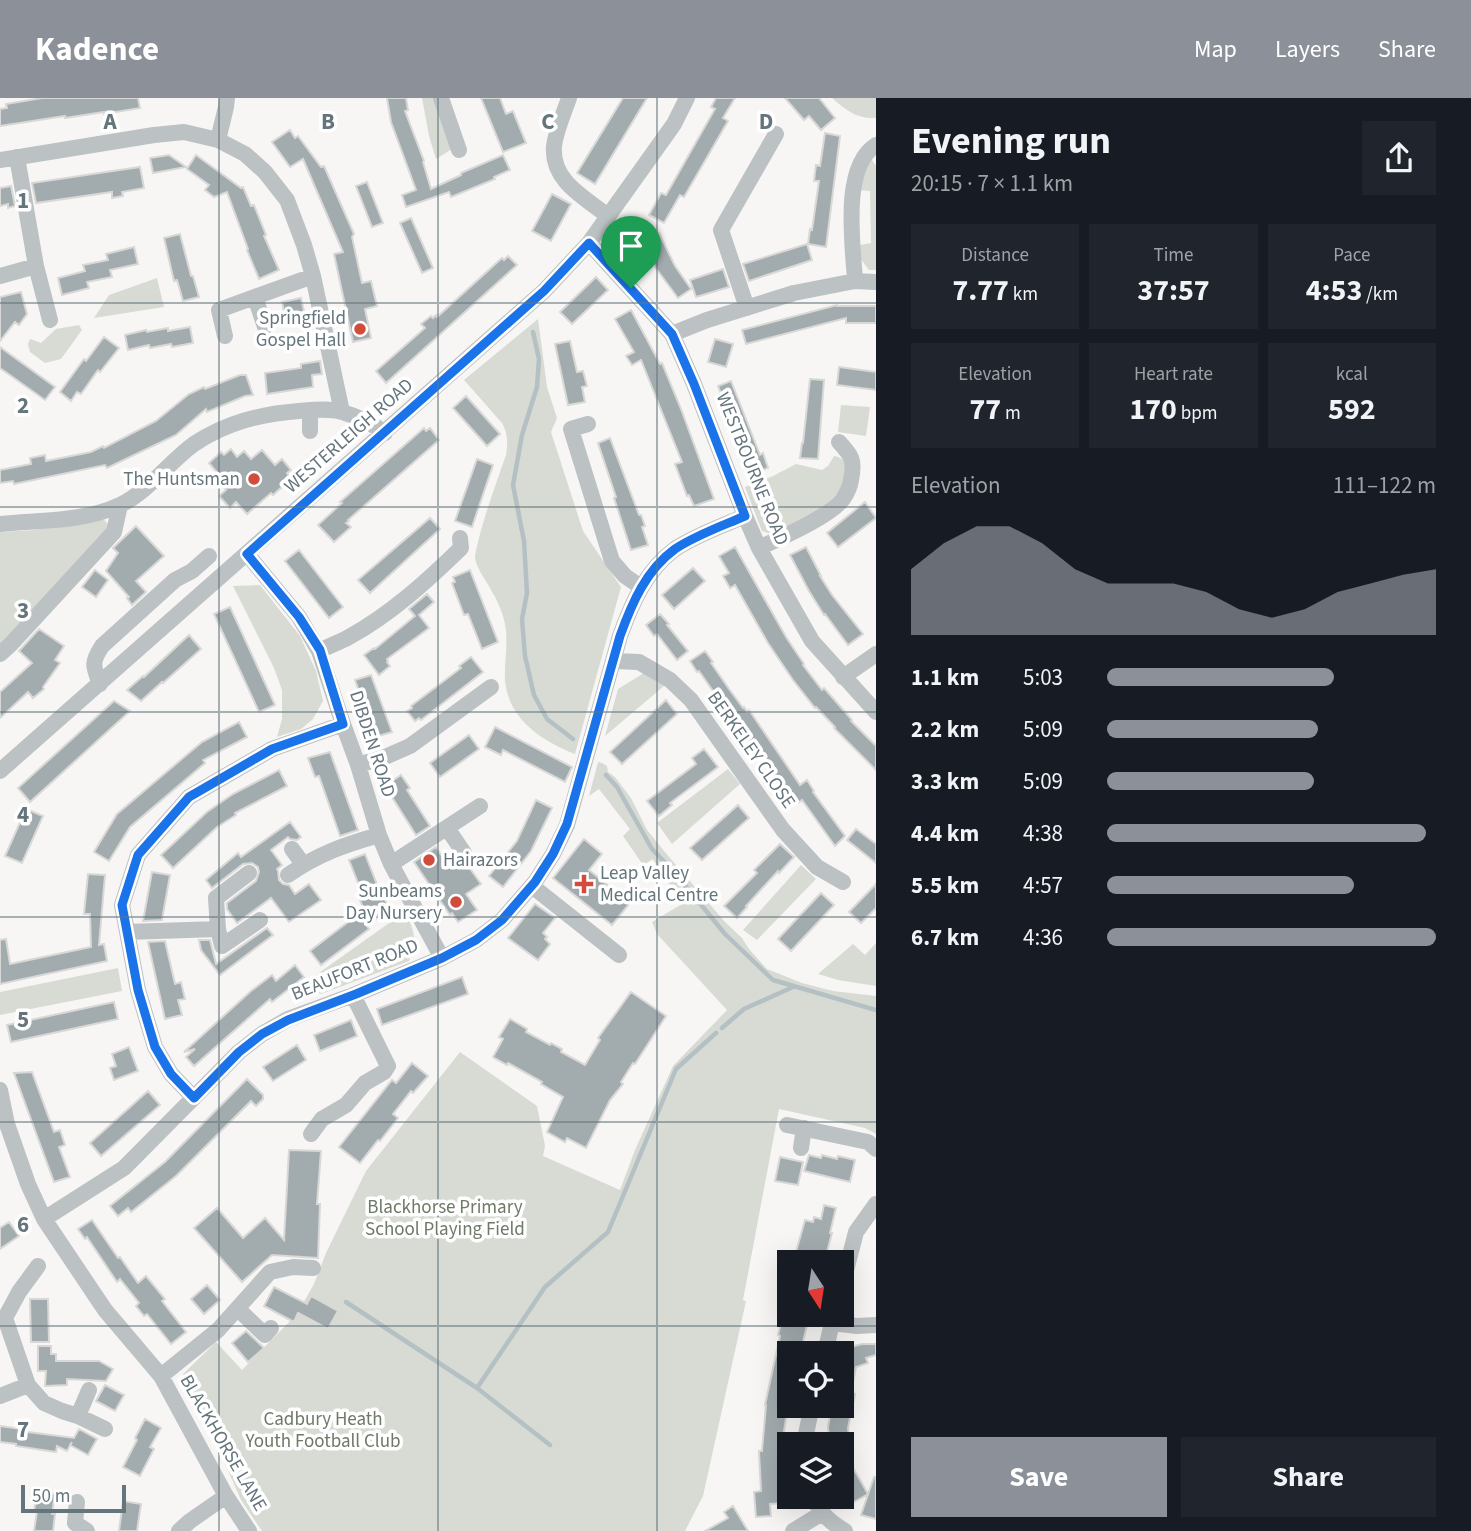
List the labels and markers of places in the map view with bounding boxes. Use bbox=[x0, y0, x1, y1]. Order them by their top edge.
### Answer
pin bbox=[601, 216, 661, 288]
place label: Springfield Gospel Hall bbox=[256, 305, 346, 354]
marker: Springfield Gospel Hall bbox=[352, 321, 368, 337]
place label: The Huntsman bbox=[123, 466, 240, 493]
marker: The Huntsman bbox=[246, 471, 262, 487]
place label: Hairazors bbox=[443, 847, 518, 874]
marker: Hairazors bbox=[421, 852, 437, 868]
place label: Leap Valley Medical Centre bbox=[600, 860, 718, 909]
marker: Leap Valley Medical Centre bbox=[574, 874, 594, 894]
place label: Sunbeams Day Nursery bbox=[346, 878, 442, 927]
marker: Sunbeams Day Nursery bbox=[448, 894, 464, 910]

